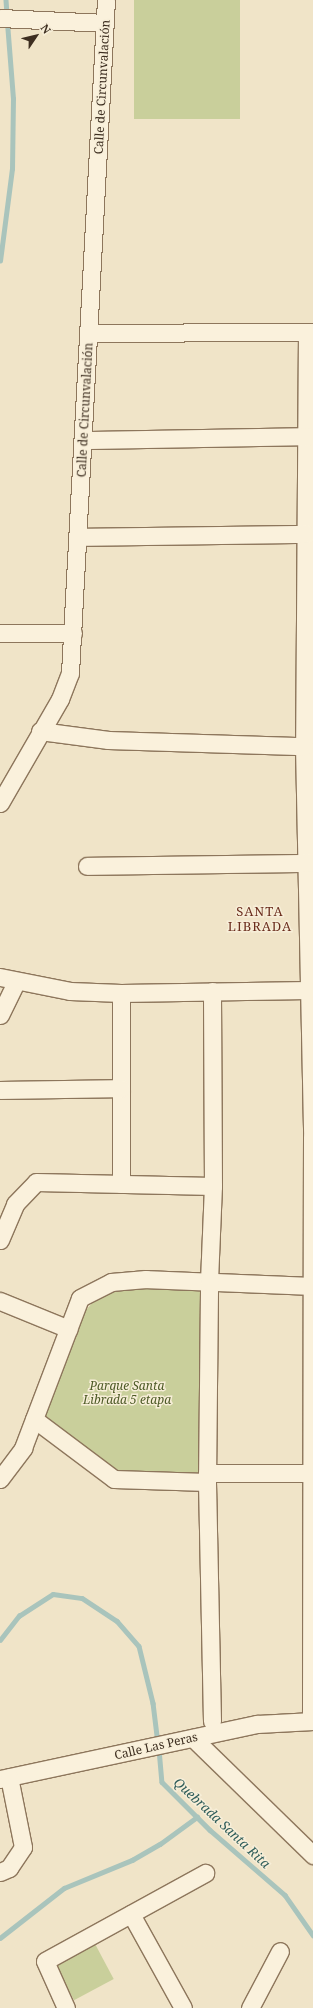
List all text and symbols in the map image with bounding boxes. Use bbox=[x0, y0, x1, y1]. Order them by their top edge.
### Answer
north arrow bbox=[16, 16, 56, 56]
street label: Calle de Circunvalación bbox=[91, 19, 113, 155]
text: N bbox=[38, 21, 55, 37]
street label: Calle de Circunvalación bbox=[74, 342, 96, 478]
district label: SANTA LIBRADA bbox=[228, 904, 292, 935]
park label: Parque Santa Librada 5 etapa bbox=[83, 1379, 171, 1407]
street label: Calle Las Peras bbox=[113, 1729, 199, 1763]
water label: Quebrada Santa Rita bbox=[171, 1774, 273, 1872]

